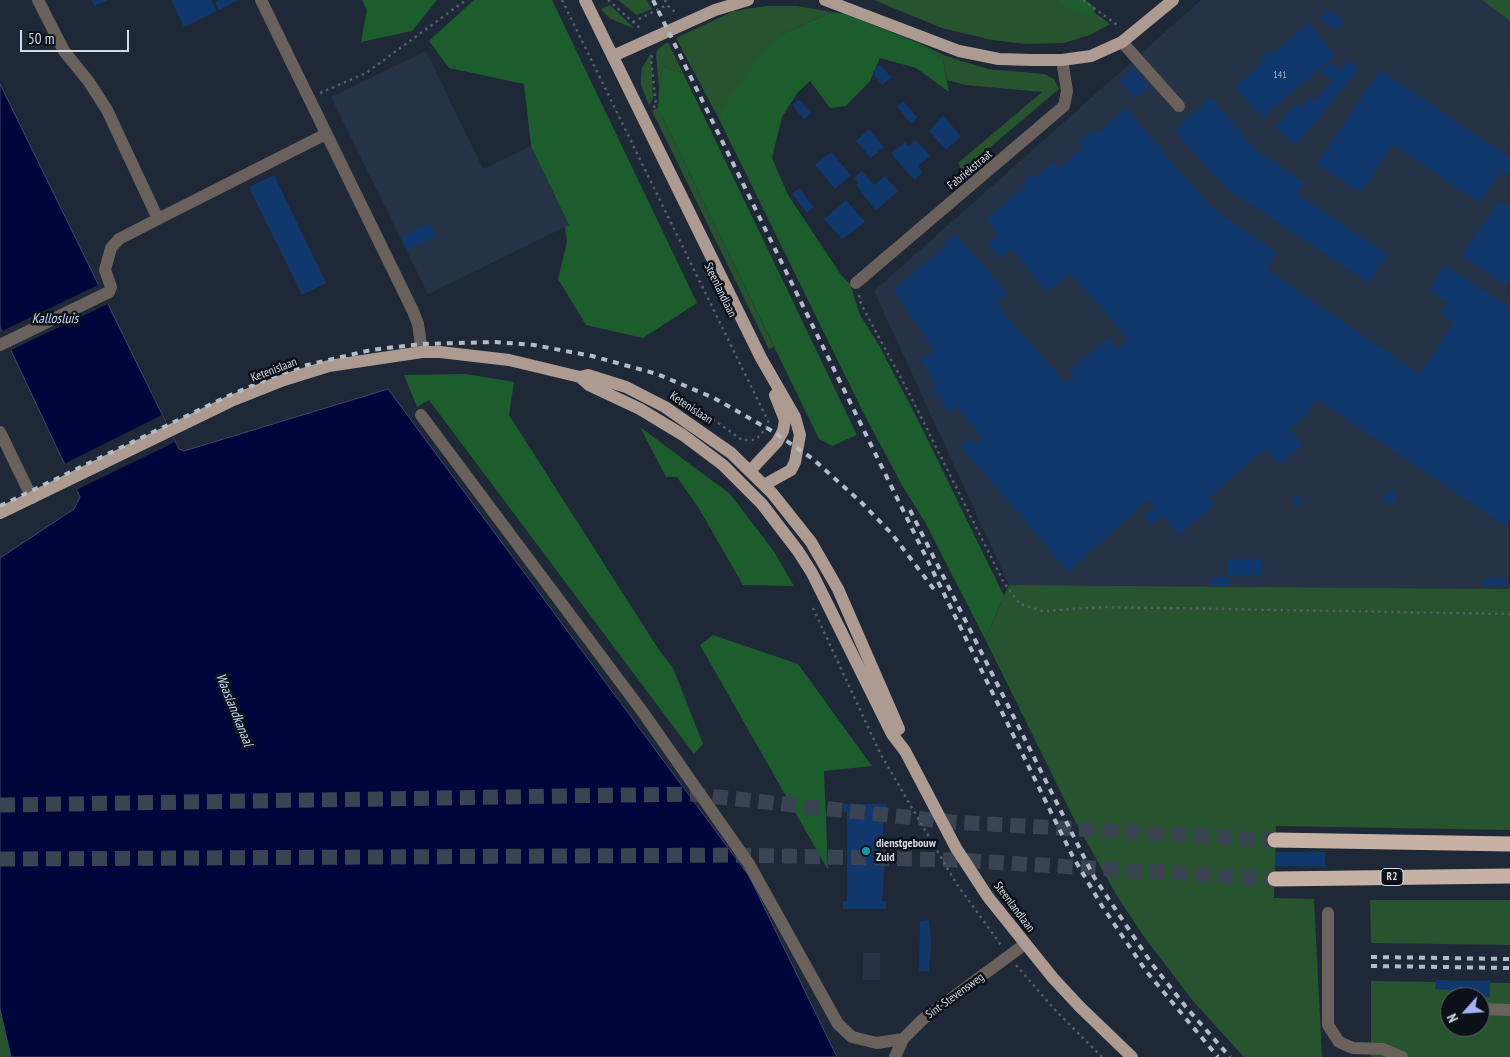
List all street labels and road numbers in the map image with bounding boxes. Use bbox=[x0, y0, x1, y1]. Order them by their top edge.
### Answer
street label: Fabriekstraat bbox=[945, 147, 995, 193]
street label: Steenlandlaan bbox=[701, 260, 739, 320]
street label: Ketenislaan bbox=[249, 355, 299, 385]
street label: Ketenislaan bbox=[667, 389, 715, 427]
road number: R2 bbox=[1381, 869, 1403, 886]
street label: Steenlandlaan bbox=[990, 879, 1038, 935]
street label: Sint-Stevensweg bbox=[923, 970, 987, 1022]

